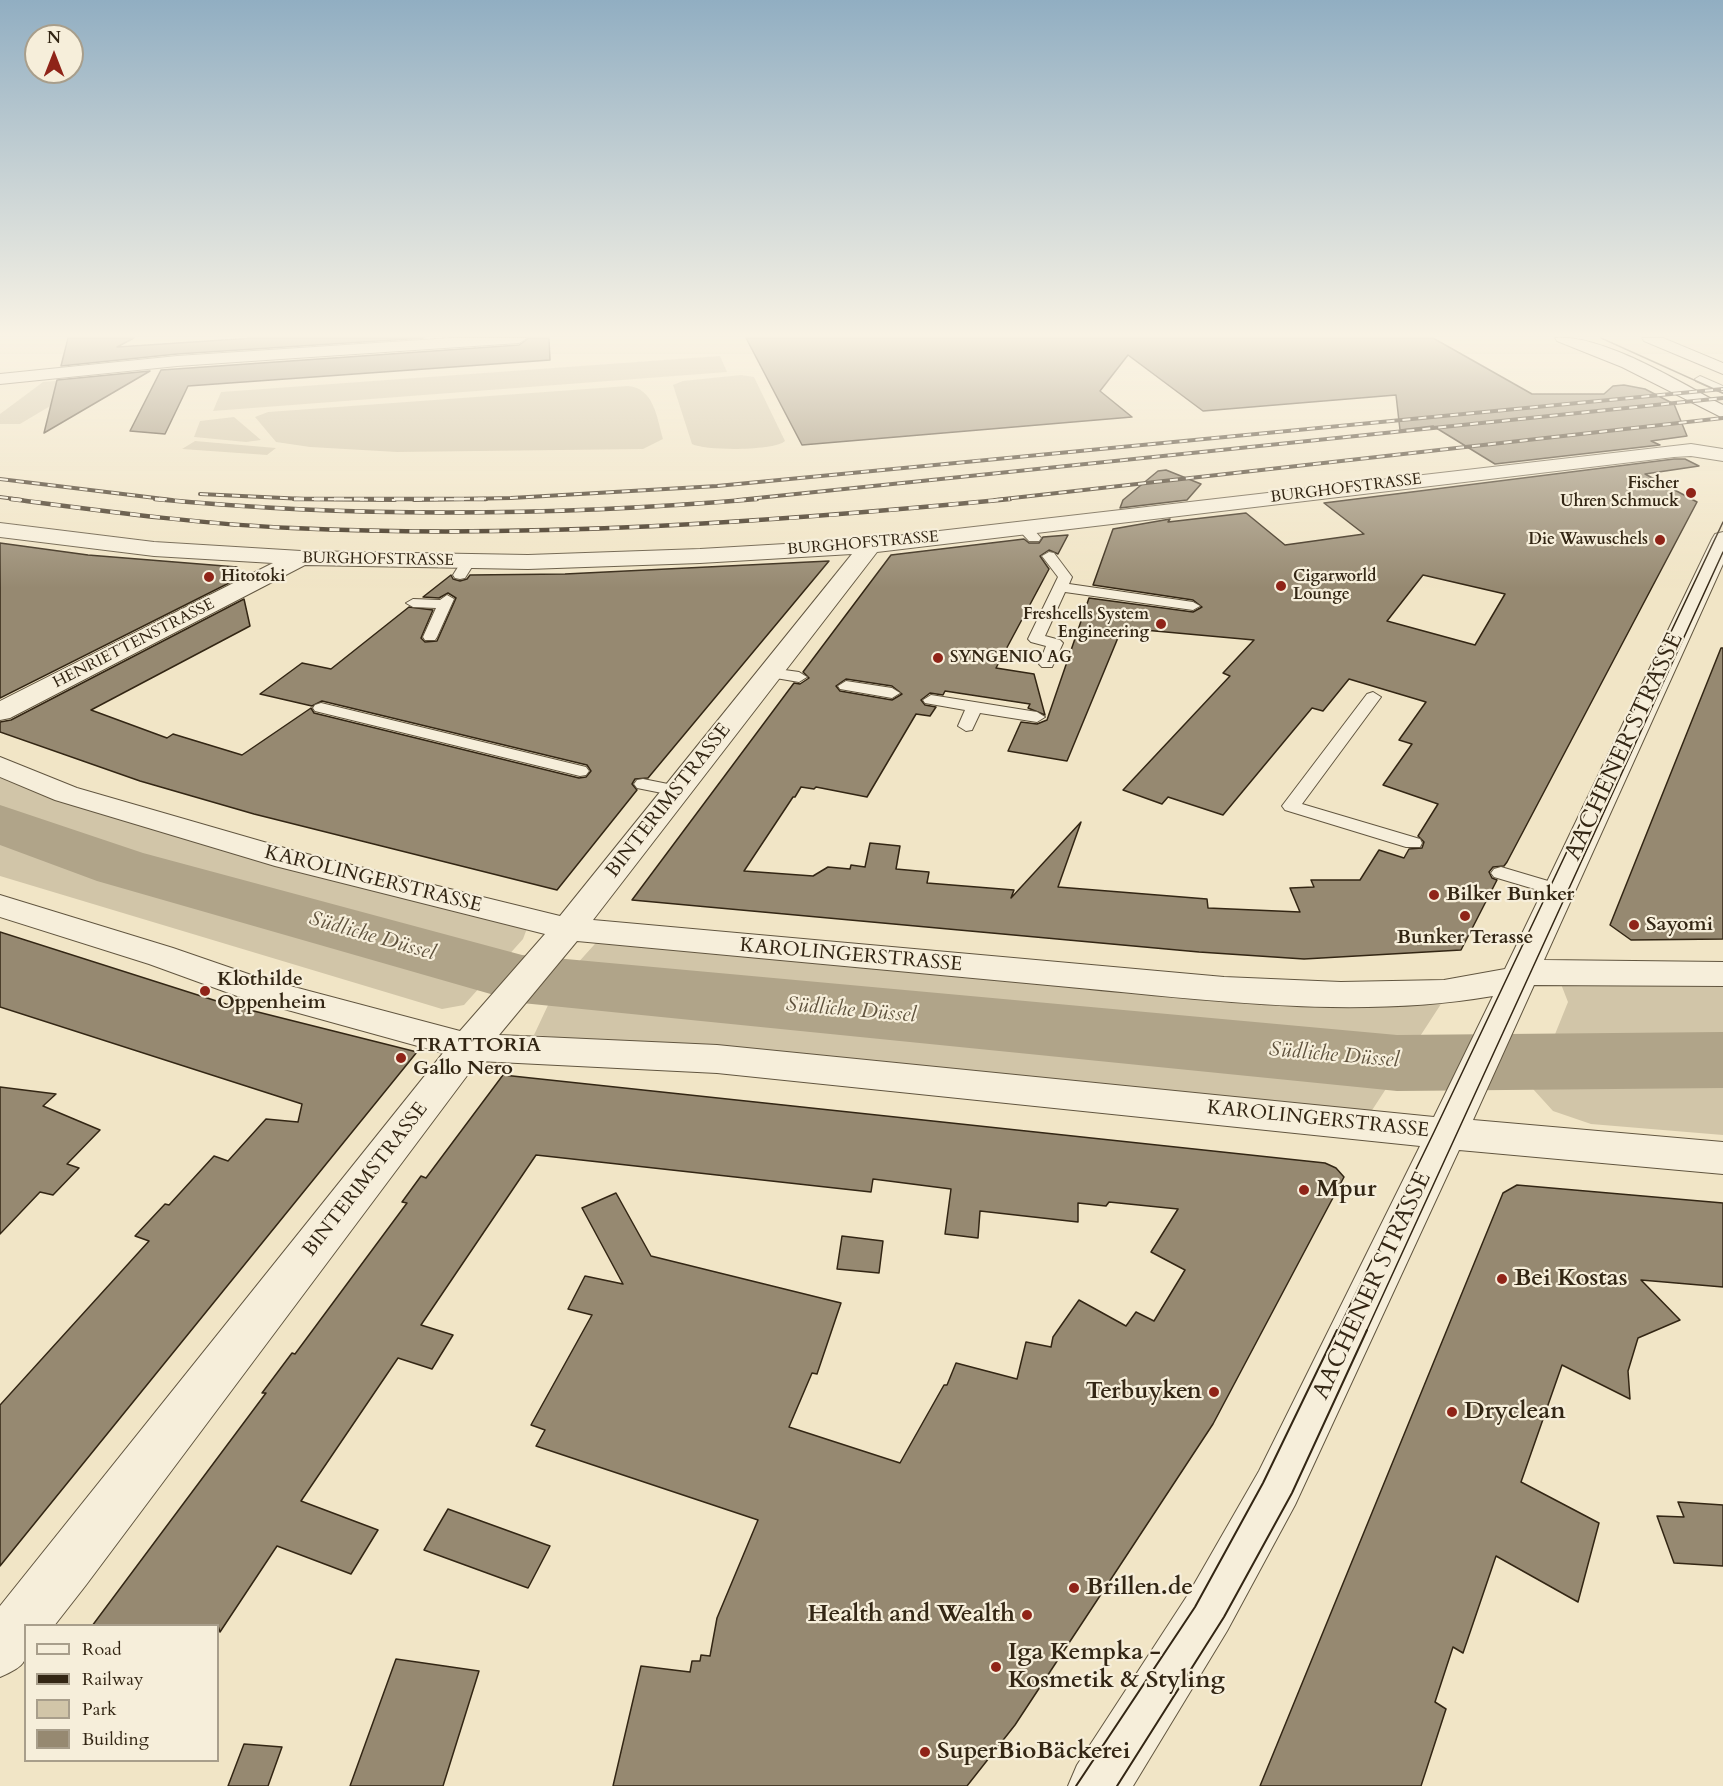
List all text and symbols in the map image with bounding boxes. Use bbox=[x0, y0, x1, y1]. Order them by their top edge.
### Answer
north arrow bbox=[24, 24, 84, 84]
text: N bbox=[47, 27, 61, 49]
street label: BURGHOFSTRASSE bbox=[1269, 470, 1423, 508]
place label: Fischer Uhren Schmuck bbox=[1560, 474, 1679, 512]
marker: Fischer Uhren Schmuck bbox=[1684, 486, 1698, 500]
street label: BURGHOFSTRASSE bbox=[786, 528, 940, 560]
place label: Die Wawuschels bbox=[1528, 530, 1648, 550]
marker: Die Wawuschels bbox=[1653, 533, 1667, 547]
street label: BURGHOFSTRASSE bbox=[302, 549, 454, 571]
place label: Hitotoki bbox=[221, 567, 285, 587]
place label: Cigarworld Lounge bbox=[1293, 567, 1376, 605]
marker: Hitotoki bbox=[202, 570, 216, 584]
marker: Cigarworld Lounge bbox=[1274, 579, 1288, 593]
street label: HENRIETTENSTRASSE bbox=[50, 595, 218, 693]
place label: Freshcells System Engineering bbox=[1023, 605, 1149, 643]
marker: Freshcells System Engineering bbox=[1154, 617, 1168, 631]
street label: AACHENER STRASSE bbox=[1560, 629, 1690, 865]
place label: SYNGENIO AG bbox=[950, 648, 1072, 668]
marker: SYNGENIO AG bbox=[931, 651, 945, 665]
street label: BINTERIMSTRASSE bbox=[601, 719, 737, 883]
street label: KAROLINGERSTRASSE bbox=[262, 841, 484, 919]
place label: Bilker Bunker bbox=[1446, 883, 1574, 907]
marker: Bilker Bunker bbox=[1427, 888, 1441, 902]
water label: Südliche Düssel bbox=[306, 907, 438, 967]
marker: Bunker Terasse bbox=[1458, 909, 1472, 923]
place label: Sayomi bbox=[1646, 913, 1713, 937]
marker: Sayomi bbox=[1627, 918, 1641, 932]
place label: Bunker Terasse bbox=[1397, 926, 1533, 950]
street label: KAROLINGERSTRASSE bbox=[739, 934, 963, 978]
place label: Klothilde Oppenheim bbox=[217, 968, 326, 1015]
marker: Klothilde Oppenheim bbox=[198, 984, 212, 998]
water label: Südliche Düssel bbox=[785, 993, 917, 1029]
place label: TRATTORIA Gallo Nero bbox=[413, 1034, 541, 1081]
water label: Südliche Düssel bbox=[1268, 1038, 1400, 1074]
marker: TRATTORIA Gallo Nero bbox=[394, 1051, 408, 1065]
street label: KAROLINGERSTRASSE bbox=[1206, 1096, 1430, 1144]
street label: BINTERIMSTRASSE bbox=[298, 1098, 434, 1262]
street label: AACHENER STRASSE bbox=[1308, 1168, 1438, 1404]
place label: Mpur bbox=[1316, 1176, 1377, 1204]
marker: Mpur bbox=[1297, 1183, 1311, 1197]
place label: Bei Kostas bbox=[1514, 1265, 1628, 1293]
marker: Bei Kostas bbox=[1495, 1272, 1509, 1286]
place label: Terbuyken bbox=[1086, 1378, 1202, 1406]
marker: Terbuyken bbox=[1207, 1385, 1221, 1399]
place label: Dryclean bbox=[1464, 1398, 1566, 1426]
marker: Dryclean bbox=[1445, 1405, 1459, 1419]
place label: Brillen.de bbox=[1086, 1574, 1193, 1602]
marker: Brillen.de bbox=[1067, 1581, 1081, 1595]
place label: Health and Wealth bbox=[807, 1601, 1015, 1629]
marker: Health and Wealth bbox=[1020, 1608, 1034, 1622]
legend bbox=[24, 1624, 219, 1762]
text: Road bbox=[82, 1637, 122, 1662]
place label: Iga Kempka - Kosmetik & Styling bbox=[1008, 1639, 1225, 1695]
marker: Iga Kempka - Kosmetik & Styling bbox=[989, 1660, 1003, 1674]
text: Railway bbox=[82, 1667, 144, 1692]
text: Park bbox=[82, 1697, 117, 1722]
text: Building bbox=[82, 1727, 149, 1752]
place label: SuperBioBäckerei bbox=[937, 1738, 1130, 1766]
marker: SuperBioBäckerei bbox=[918, 1745, 932, 1759]

